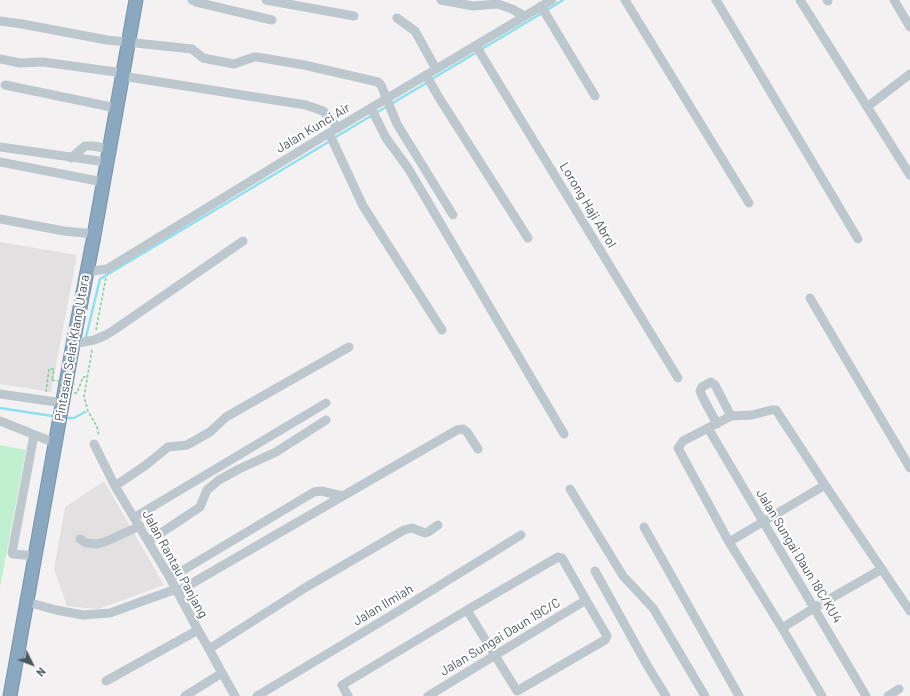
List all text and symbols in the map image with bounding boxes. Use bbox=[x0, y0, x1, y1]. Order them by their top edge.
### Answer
street label: Jalan Kunci Air bbox=[273, 100, 353, 156]
street label: Lorong Haji Abrol bbox=[556, 160, 620, 250]
street label: Pintasan Selat Klang Utara bbox=[51, 273, 93, 423]
street label: Jalan Sungai Daun 18C/KU4 bbox=[753, 486, 845, 626]
street label: Jalan Rantau Panjang bbox=[139, 507, 211, 621]
street label: Jalan Ilmiah bbox=[350, 581, 416, 629]
street label: Jalan Sungai Daun 19C/C bbox=[437, 595, 563, 679]
north arrow bbox=[12, 644, 52, 684]
text: N bbox=[34, 665, 49, 679]

